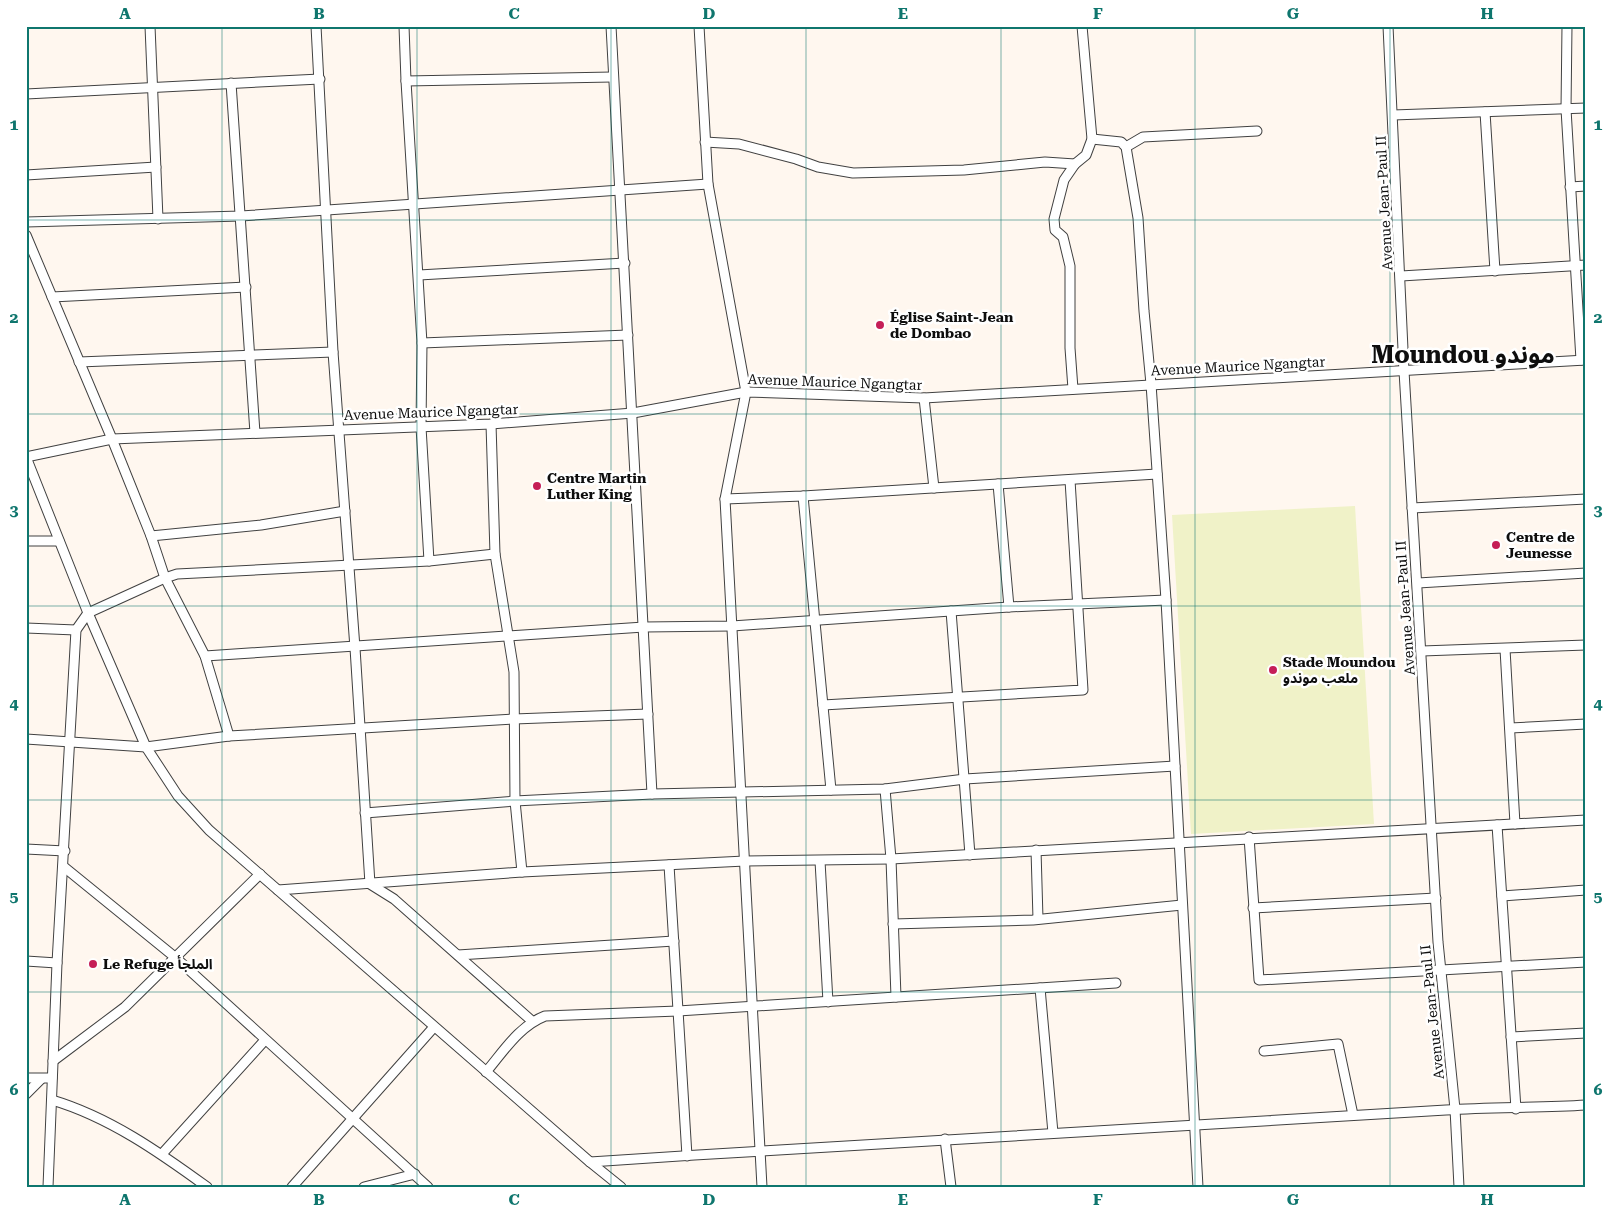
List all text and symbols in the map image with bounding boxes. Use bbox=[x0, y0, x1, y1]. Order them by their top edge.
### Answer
text: A bbox=[119, 4, 131, 23]
text: B bbox=[313, 4, 325, 23]
text: C bbox=[508, 4, 520, 23]
text: D bbox=[703, 4, 716, 23]
text: E bbox=[898, 4, 908, 23]
text: F bbox=[1093, 4, 1103, 23]
text: G bbox=[1287, 4, 1300, 23]
text: H bbox=[1480, 4, 1494, 23]
text: 1 bbox=[10, 115, 19, 134]
text: 1 bbox=[1594, 115, 1603, 134]
street label: Avenue Jean-Paul II bbox=[1372, 135, 1396, 271]
text: 2 bbox=[10, 308, 19, 327]
text: 2 bbox=[1594, 308, 1603, 327]
place label: Église Saint-Jean de Dombao bbox=[890, 309, 1014, 341]
marker: Église Saint-Jean de Dombao bbox=[874, 319, 886, 331]
district label: Moundou موندو bbox=[1371, 341, 1555, 369]
street label: Avenue Maurice Ngangtar bbox=[1150, 353, 1326, 379]
street label: Avenue Maurice Ngangtar bbox=[748, 371, 923, 393]
street label: Avenue Maurice Ngangtar bbox=[344, 401, 519, 423]
place label: Centre Martin Luther King bbox=[547, 470, 647, 502]
marker: Centre Martin Luther King bbox=[531, 480, 543, 492]
text: 3 bbox=[10, 501, 19, 520]
text: 3 bbox=[1594, 501, 1603, 520]
place label: Centre de Jeunesse bbox=[1506, 529, 1575, 561]
marker: Centre de Jeunesse bbox=[1490, 539, 1502, 551]
street label: Avenue Jean-Paul II bbox=[1392, 540, 1418, 676]
place label: Stade Moundou ملعب موندو bbox=[1283, 654, 1395, 686]
marker: Stade Moundou ملعب موندو bbox=[1267, 664, 1279, 676]
text: 4 bbox=[10, 694, 19, 713]
text: 4 bbox=[1594, 694, 1603, 713]
text: 5 bbox=[10, 887, 19, 906]
text: 5 bbox=[1594, 887, 1603, 906]
street label: Avenue Jean-Paul II bbox=[1417, 944, 1447, 1080]
place label: Le Refuge الملجأ bbox=[103, 955, 213, 972]
marker: Le Refuge الملجأ bbox=[87, 958, 99, 970]
text: 6 bbox=[10, 1080, 19, 1099]
text: 6 bbox=[1594, 1080, 1603, 1099]
text: A bbox=[119, 1190, 131, 1209]
text: B bbox=[313, 1190, 325, 1209]
text: C bbox=[508, 1190, 520, 1209]
text: D bbox=[703, 1190, 716, 1209]
text: E bbox=[898, 1190, 908, 1209]
text: F bbox=[1093, 1190, 1103, 1209]
text: G bbox=[1287, 1190, 1300, 1209]
text: H bbox=[1480, 1190, 1494, 1209]

